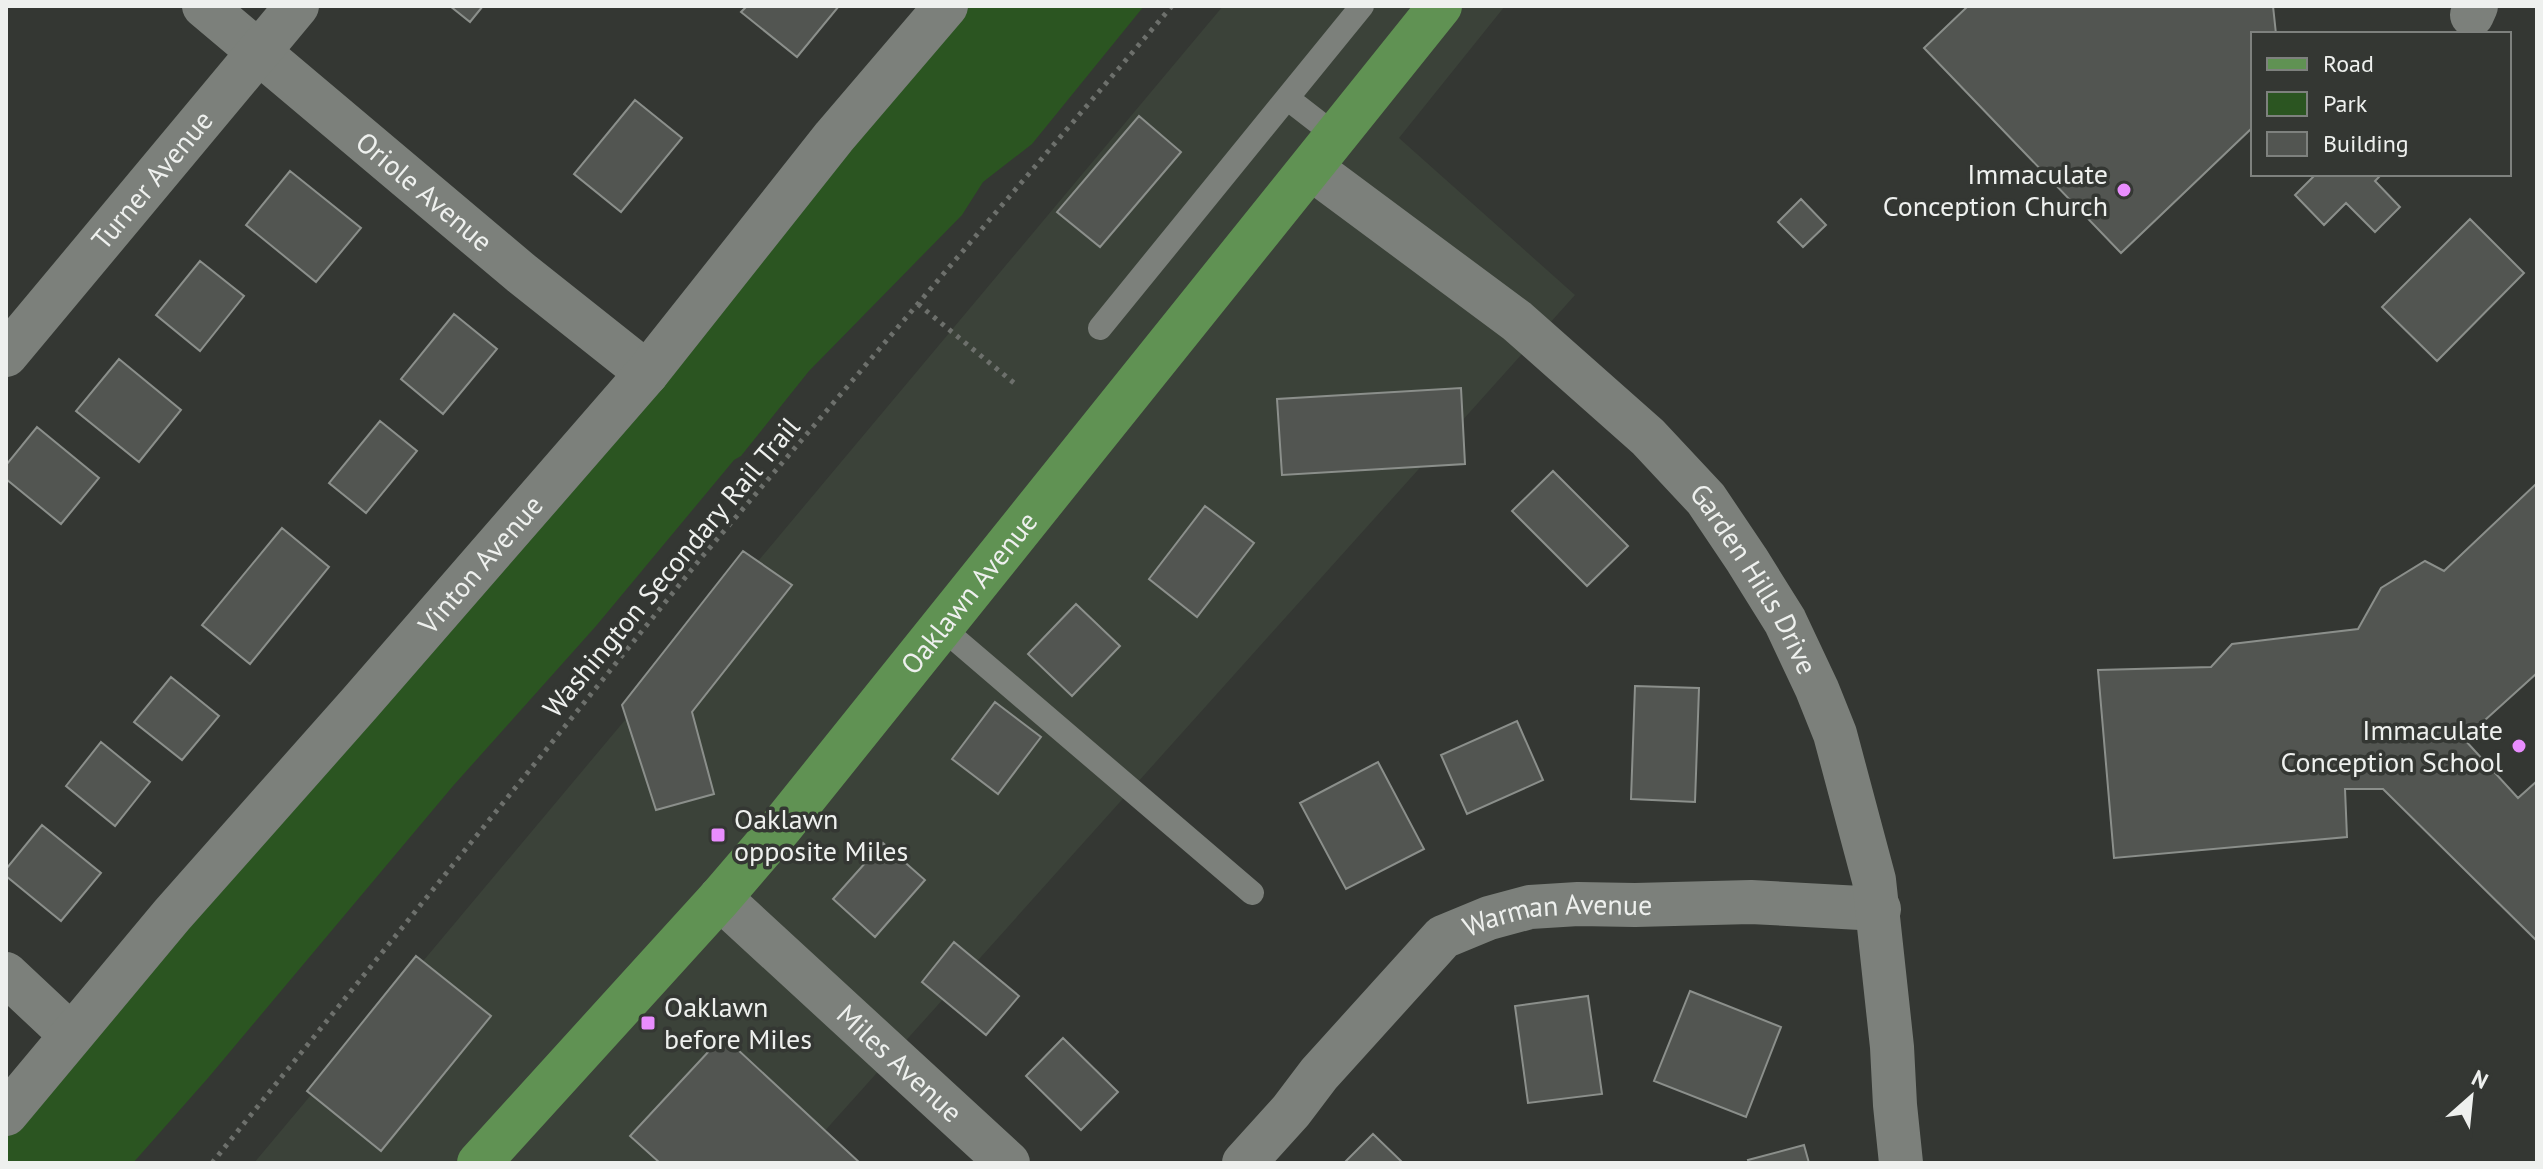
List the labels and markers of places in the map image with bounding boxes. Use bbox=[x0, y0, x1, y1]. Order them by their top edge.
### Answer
place label: Immaculate Conception Church bbox=[1883, 155, 2108, 224]
marker: Immaculate Conception Church bbox=[2115, 181, 2133, 199]
place label: Immaculate Conception School bbox=[2281, 711, 2503, 780]
marker: Immaculate Conception School bbox=[2510, 737, 2528, 755]
place label: Oaklawn opposite Miles bbox=[734, 800, 908, 869]
marker: Oaklawn opposite Miles bbox=[709, 826, 727, 844]
place label: Oaklawn before Miles bbox=[664, 988, 812, 1057]
marker: Oaklawn before Miles bbox=[639, 1014, 657, 1032]

